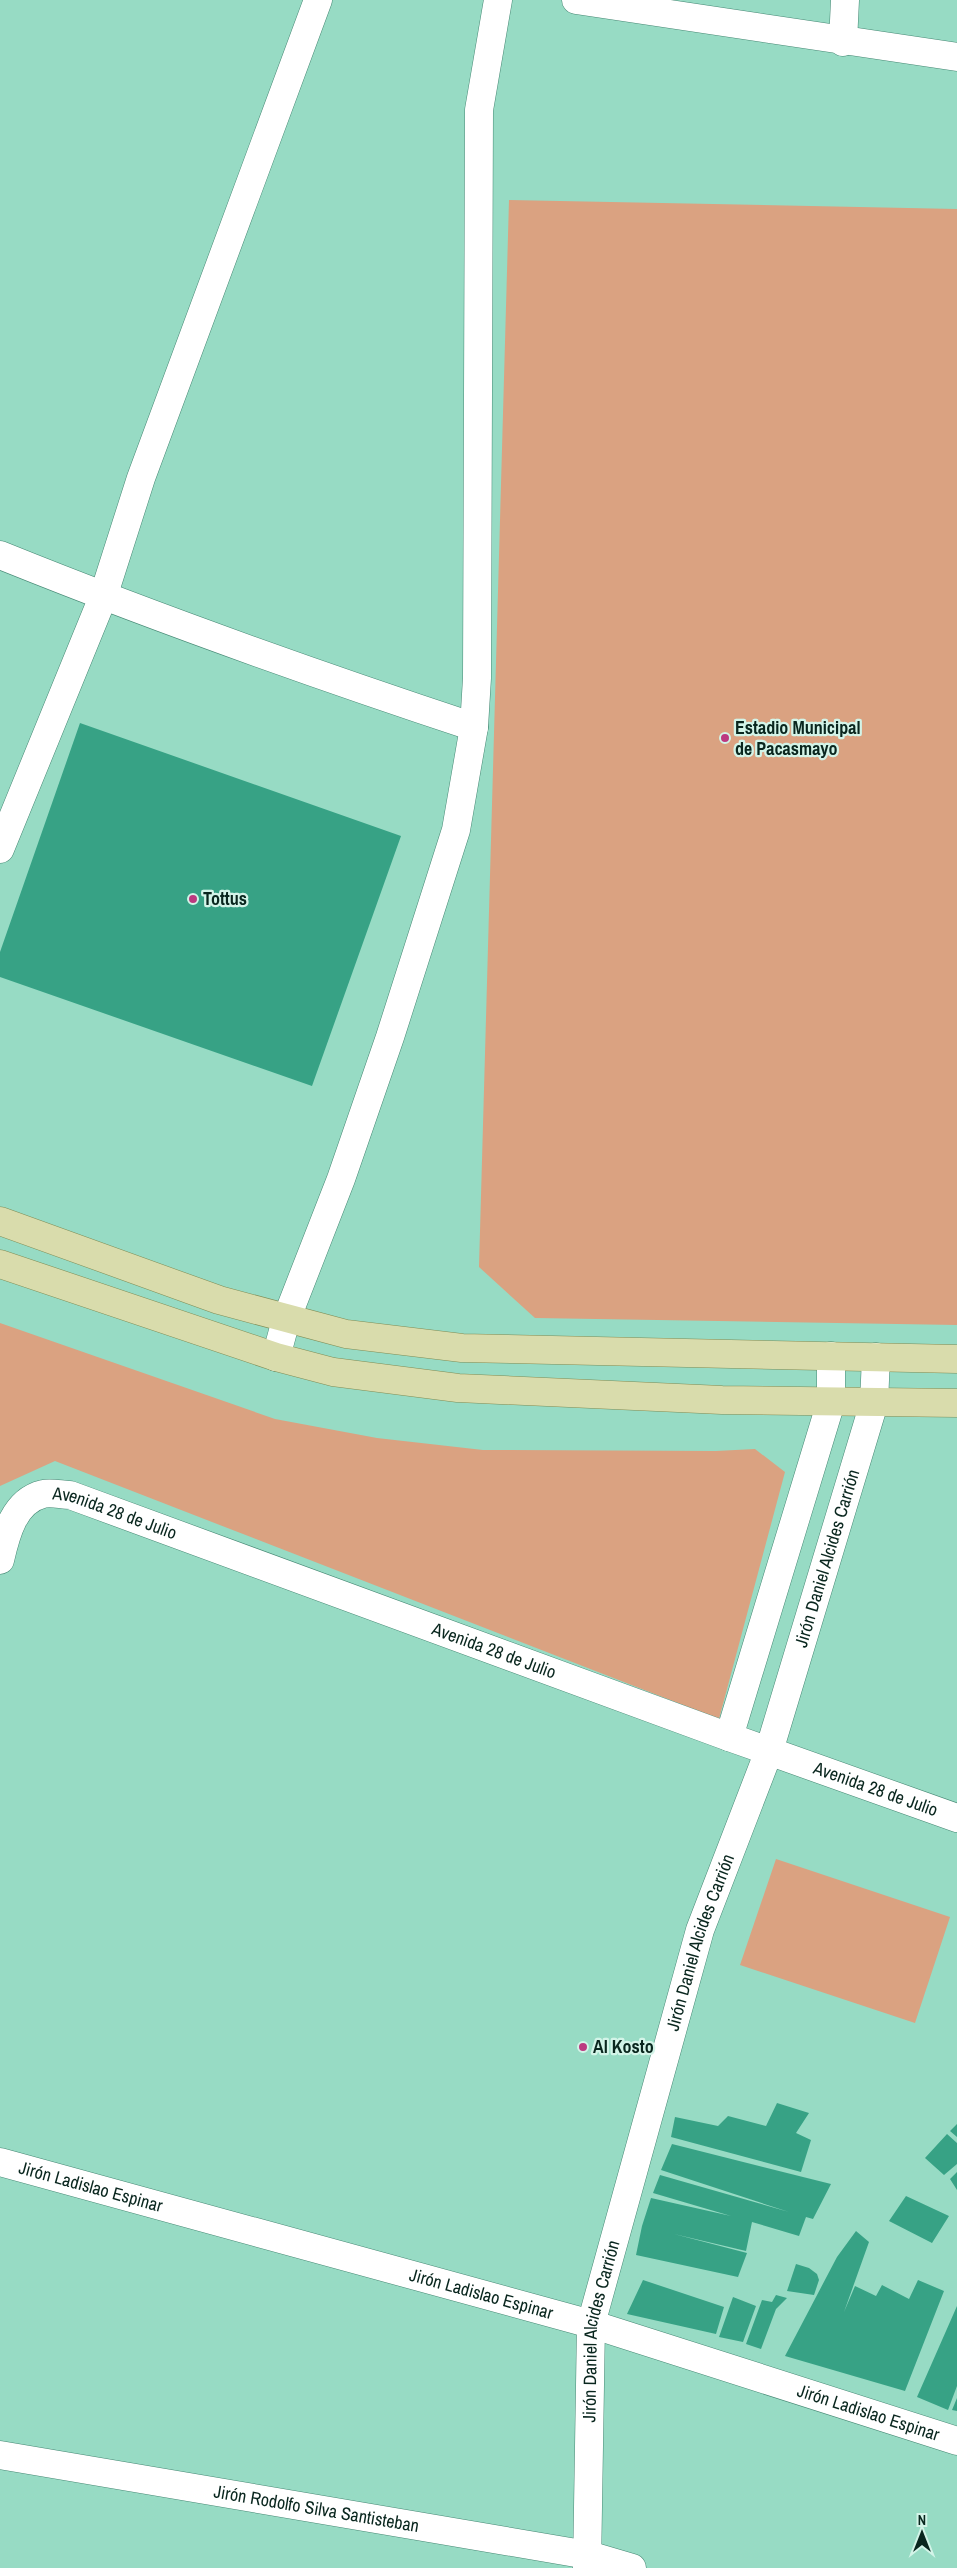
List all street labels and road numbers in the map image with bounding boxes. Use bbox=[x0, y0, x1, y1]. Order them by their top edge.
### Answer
street label: Jirón Daniel Alcides Carrión bbox=[788, 1466, 865, 1650]
street label: Avenida 28 de Julio bbox=[50, 1480, 180, 1545]
street label: Avenida 28 de Julio bbox=[428, 1616, 560, 1684]
street label: Avenida 28 de Julio bbox=[809, 1755, 941, 1822]
street label: Jirón Daniel Alcides Carrión bbox=[660, 1850, 740, 2034]
street label: Jirón Ladislao Espinar bbox=[16, 2155, 165, 2218]
street label: Jirón Daniel Alcides Carrión bbox=[576, 2237, 626, 2423]
street label: Jirón Ladislao Espinar bbox=[407, 2262, 556, 2325]
street label: Jirón Ladislao Espinar bbox=[794, 2378, 943, 2447]
street label: Jirón Rodolfo Silva Santisteban bbox=[212, 2479, 421, 2538]

